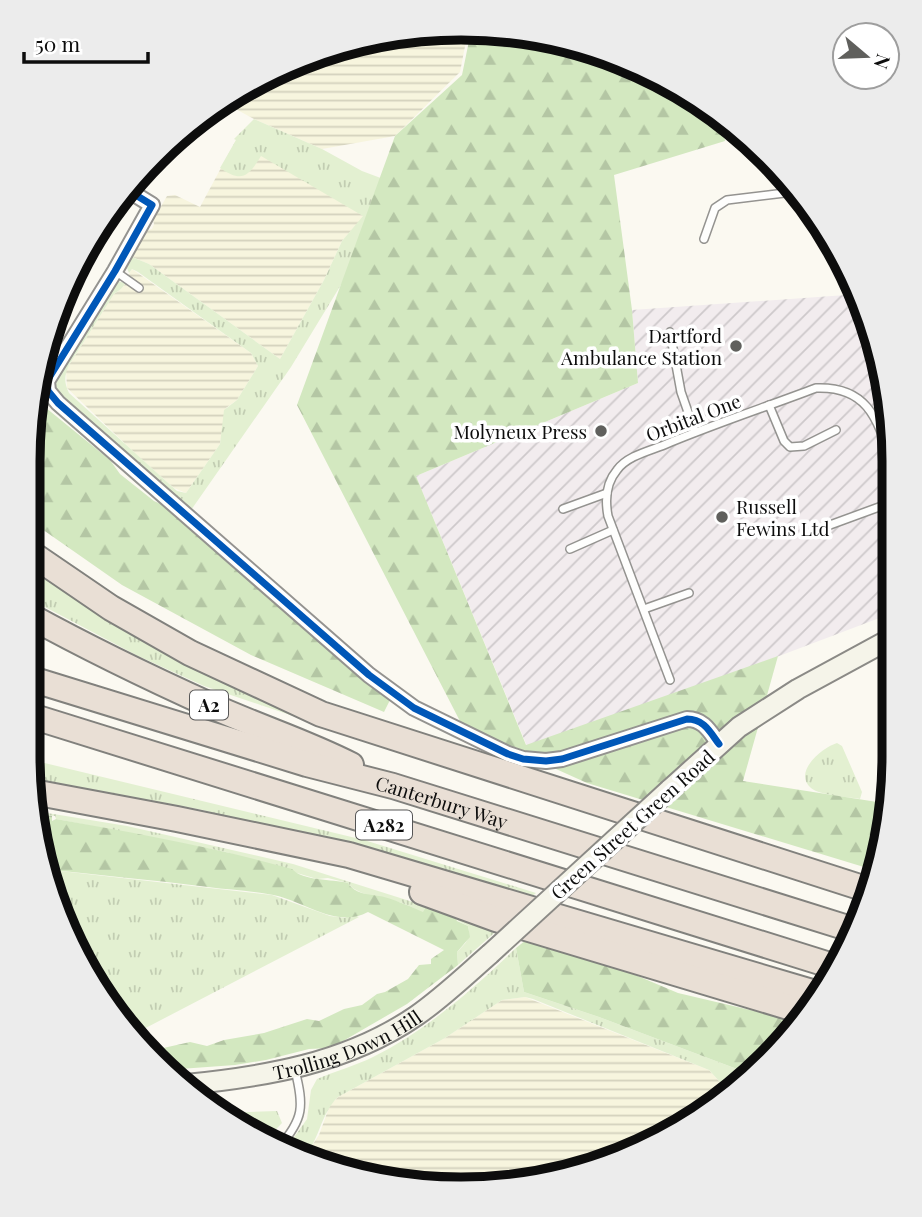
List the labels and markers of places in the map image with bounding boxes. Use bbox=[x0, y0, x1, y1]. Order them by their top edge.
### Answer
place label: Dartford Ambulance Station bbox=[560, 322, 723, 370]
marker: Dartford Ambulance Station bbox=[728, 338, 744, 354]
place label: Molyneux Press bbox=[453, 418, 587, 444]
marker: Molyneux Press bbox=[593, 423, 609, 439]
place label: Russell Fewins Ltd bbox=[736, 493, 830, 541]
marker: Russell Fewins Ltd bbox=[714, 509, 730, 525]

